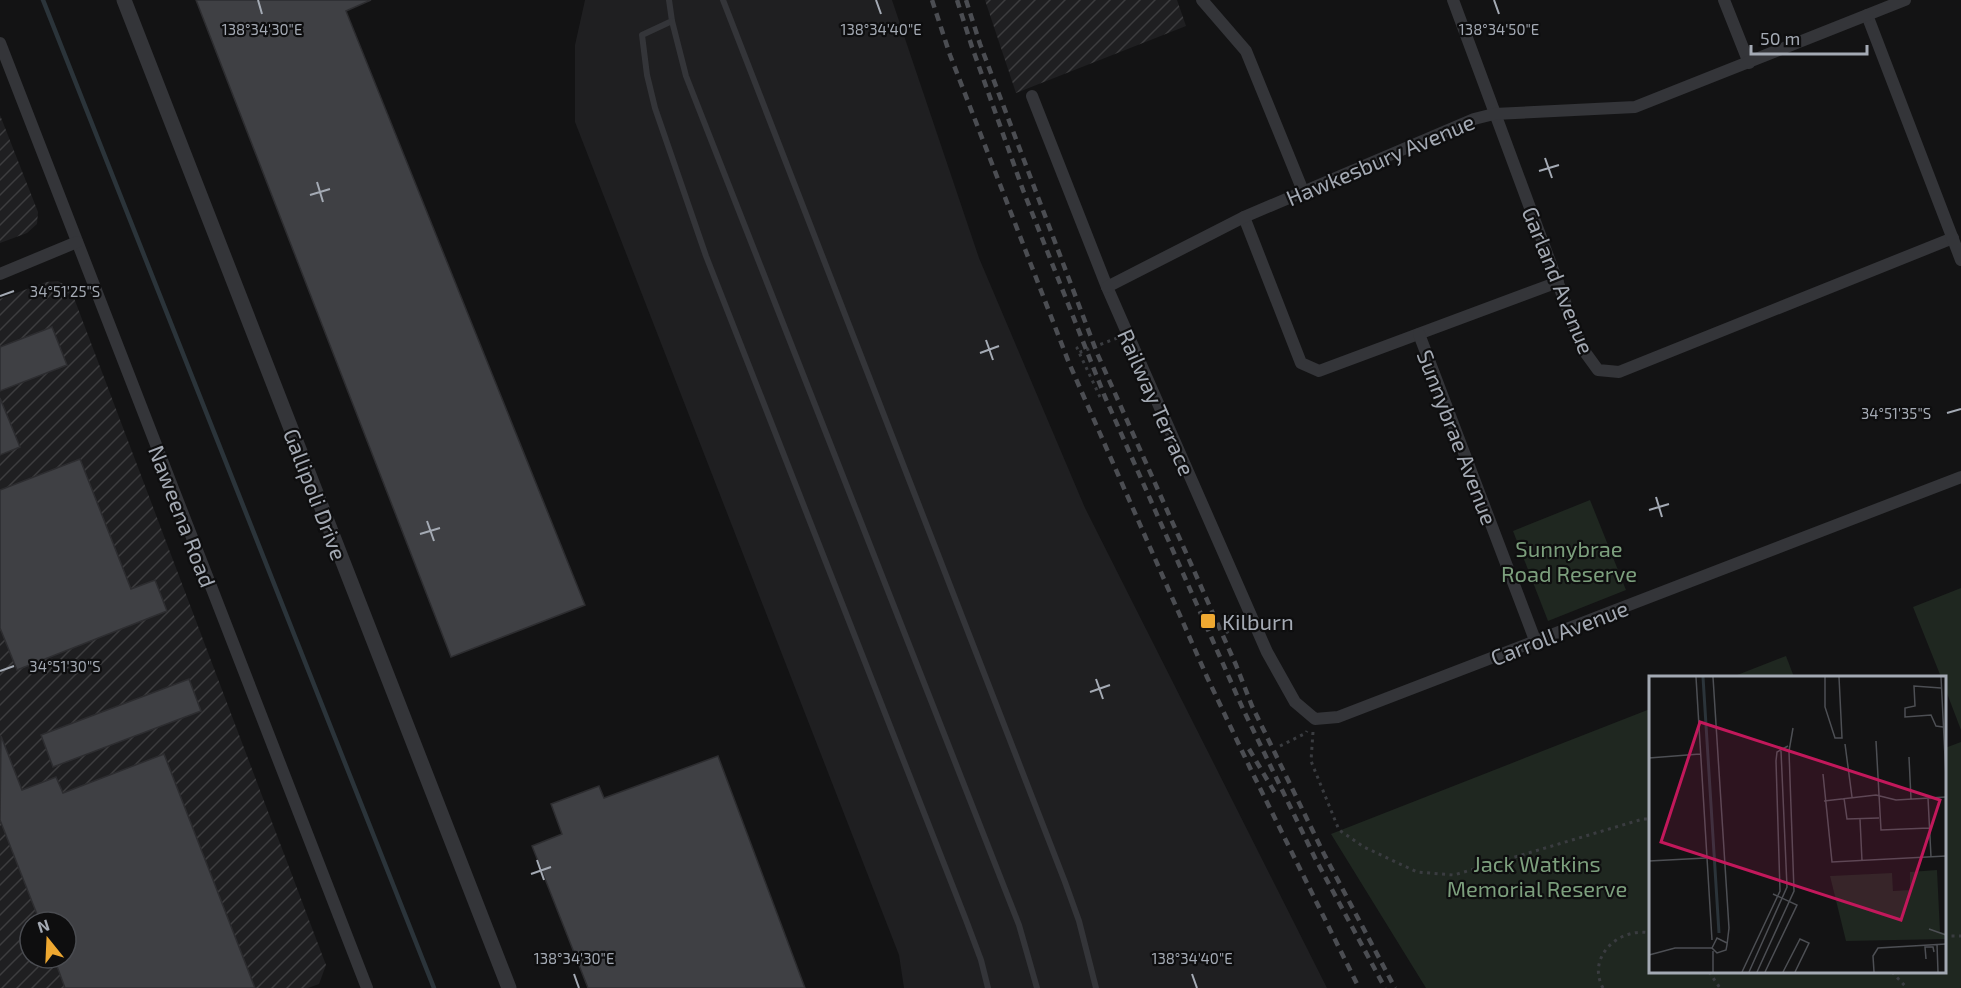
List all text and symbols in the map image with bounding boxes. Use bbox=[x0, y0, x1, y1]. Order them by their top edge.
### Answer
scale bar bbox=[1751, 18, 1866, 56]
text: 138°34'30"E bbox=[222, 20, 302, 38]
text: 138°34'40"E bbox=[840, 20, 922, 38]
text: 138°34'50"E bbox=[1459, 20, 1539, 38]
text: 50 m bbox=[1760, 27, 1800, 49]
street label: Hawkesbury Avenue bbox=[1282, 108, 1478, 210]
street label: Garland Avenue bbox=[1518, 202, 1600, 358]
text: 34°51'25"S bbox=[30, 282, 100, 300]
street label: Railway Terrace bbox=[1113, 325, 1201, 479]
street label: Sunnybrae Avenue bbox=[1413, 346, 1503, 528]
text: 34°51'35"S bbox=[1861, 404, 1931, 422]
street label: Gallipoli Drive bbox=[279, 425, 353, 563]
street label: Naweena Road bbox=[144, 441, 222, 591]
park label: Sunnybrae Road Reserve bbox=[1501, 535, 1637, 586]
street label: Carroll Avenue bbox=[1487, 594, 1631, 670]
place label: Kilburn bbox=[1222, 608, 1294, 634]
marker: Kilburn bbox=[1199, 612, 1217, 630]
text: 34°51'30"S bbox=[29, 657, 101, 675]
inset map bbox=[1649, 676, 1946, 973]
park label: Jack Watkins Memorial Reserve bbox=[1447, 850, 1627, 901]
north arrow bbox=[18, 910, 78, 970]
text: N bbox=[35, 914, 52, 936]
text: 138°34'30"E bbox=[534, 949, 614, 967]
text: 138°34'40"E bbox=[1151, 949, 1233, 967]

